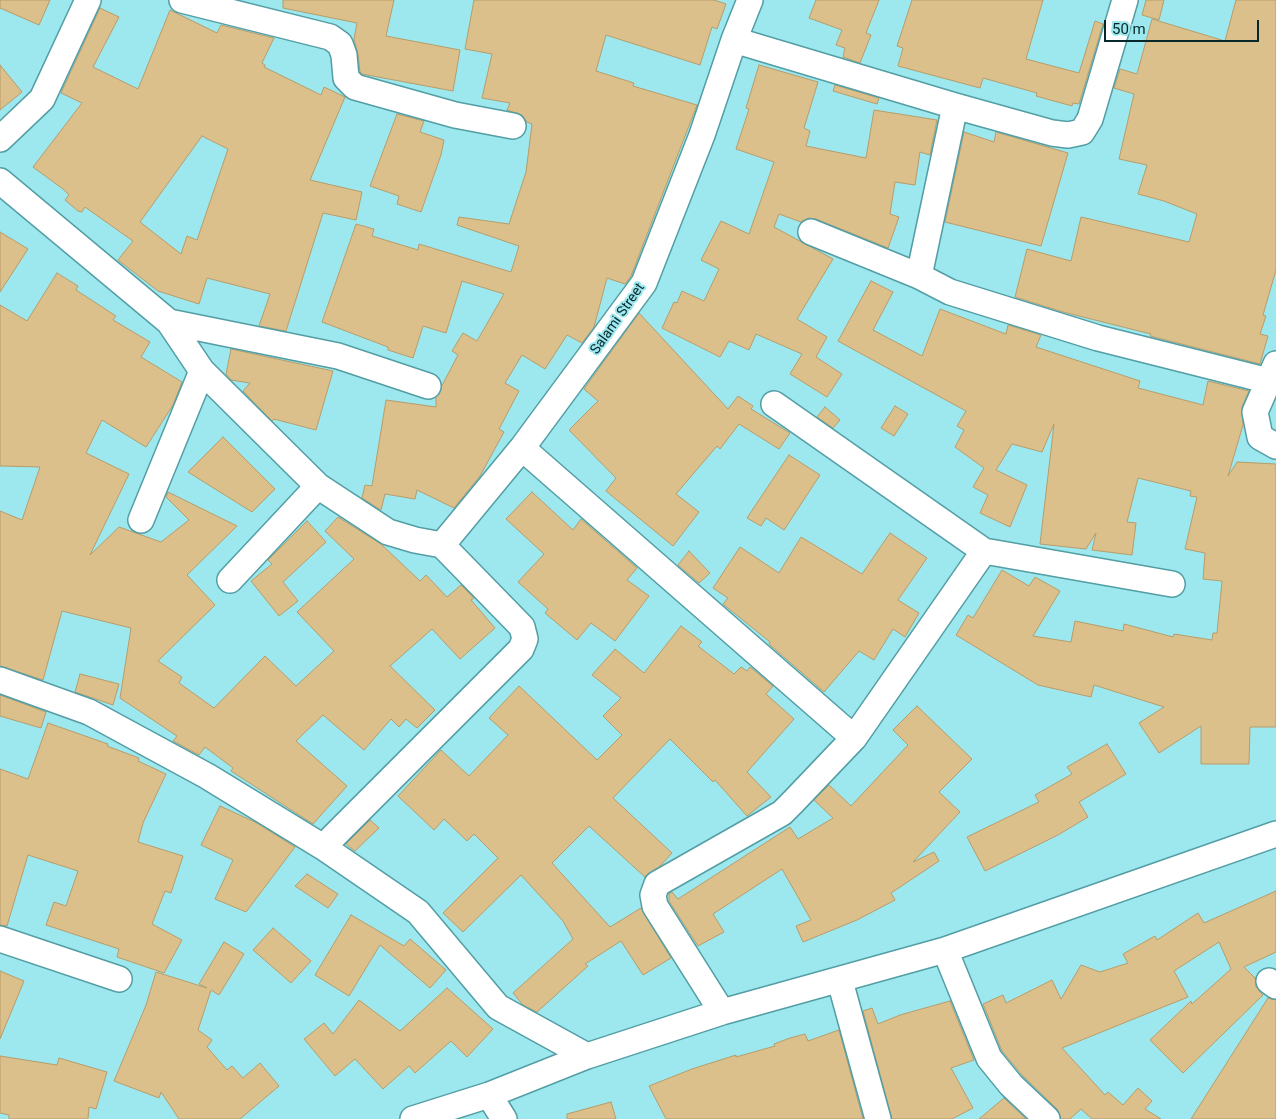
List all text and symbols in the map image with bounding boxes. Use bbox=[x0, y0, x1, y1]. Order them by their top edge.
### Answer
scale bar bbox=[1106, 10, 1261, 42]
text: 50 m bbox=[1112, 20, 1146, 38]
street label: Salami Street bbox=[587, 280, 649, 358]

